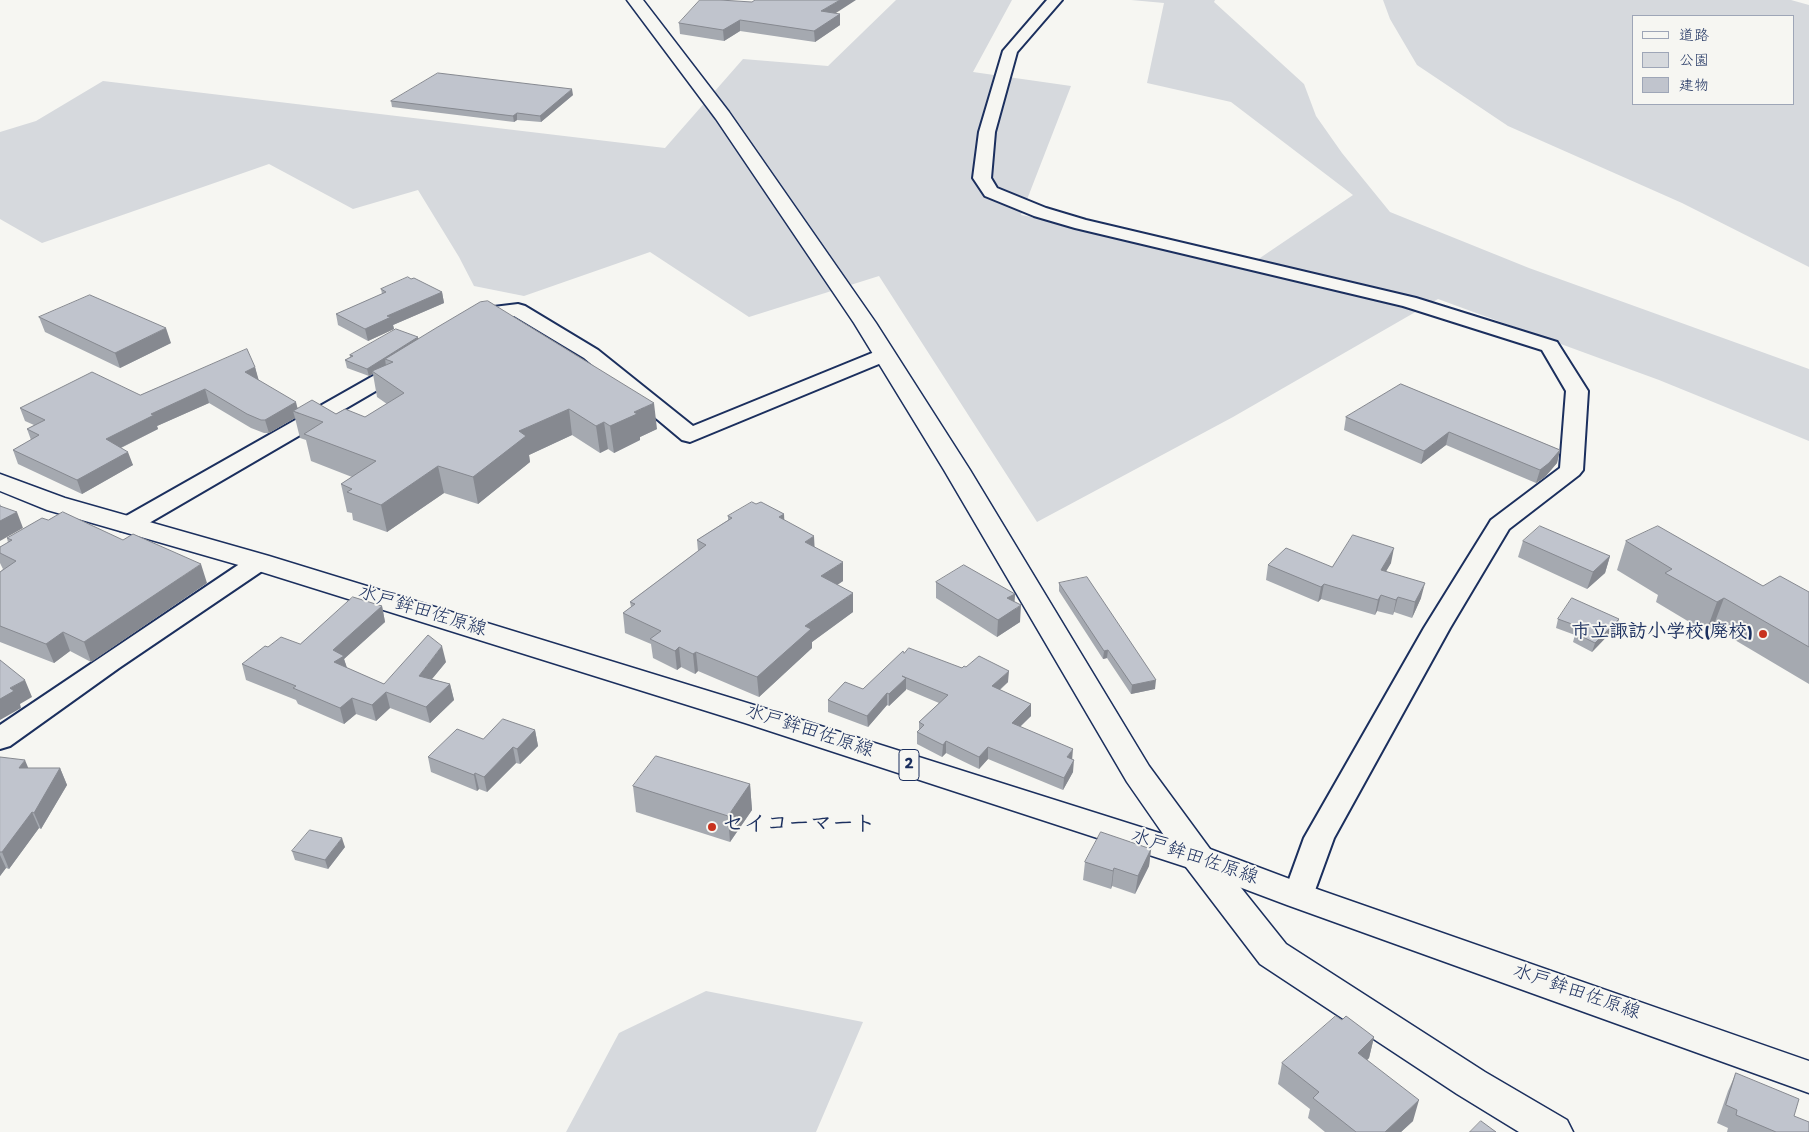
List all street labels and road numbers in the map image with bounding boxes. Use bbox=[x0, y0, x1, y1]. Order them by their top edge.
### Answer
street label: 水戸鉾田佐原線 bbox=[355, 583, 489, 643]
street label: 水戸鉾田佐原線 bbox=[742, 702, 876, 764]
road number: 2 bbox=[899, 750, 919, 780]
street label: 水戸鉾田佐原線 bbox=[1127, 827, 1261, 891]
street label: 水戸鉾田佐原線 bbox=[1509, 962, 1643, 1026]

